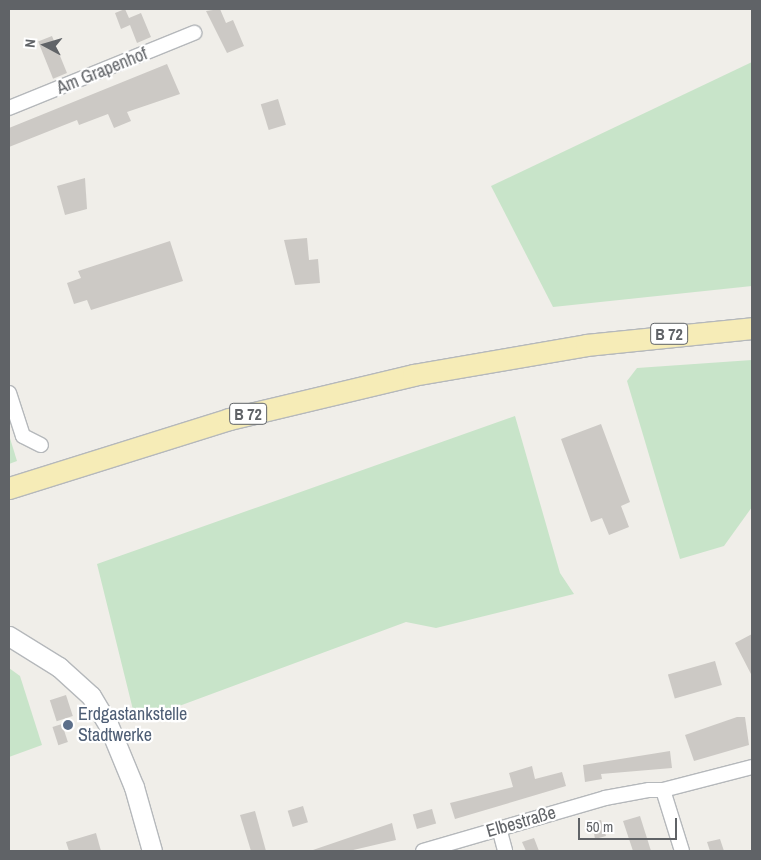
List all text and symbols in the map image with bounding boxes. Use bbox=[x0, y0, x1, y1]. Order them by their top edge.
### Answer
north arrow bbox=[20, 20, 70, 70]
text: N bbox=[21, 38, 39, 49]
street label: Am Grapenhof bbox=[53, 43, 151, 99]
road number: B 72 bbox=[649, 320, 689, 348]
road number: B 72 bbox=[228, 400, 268, 428]
place label: Erdgastankstelle Stadtwerke bbox=[78, 704, 187, 746]
marker: Erdgastankstelle Stadtwerke bbox=[62, 719, 74, 731]
street label: Elbestraße bbox=[484, 802, 558, 842]
scale bar bbox=[581, 808, 680, 840]
text: 50 m bbox=[586, 816, 613, 837]

